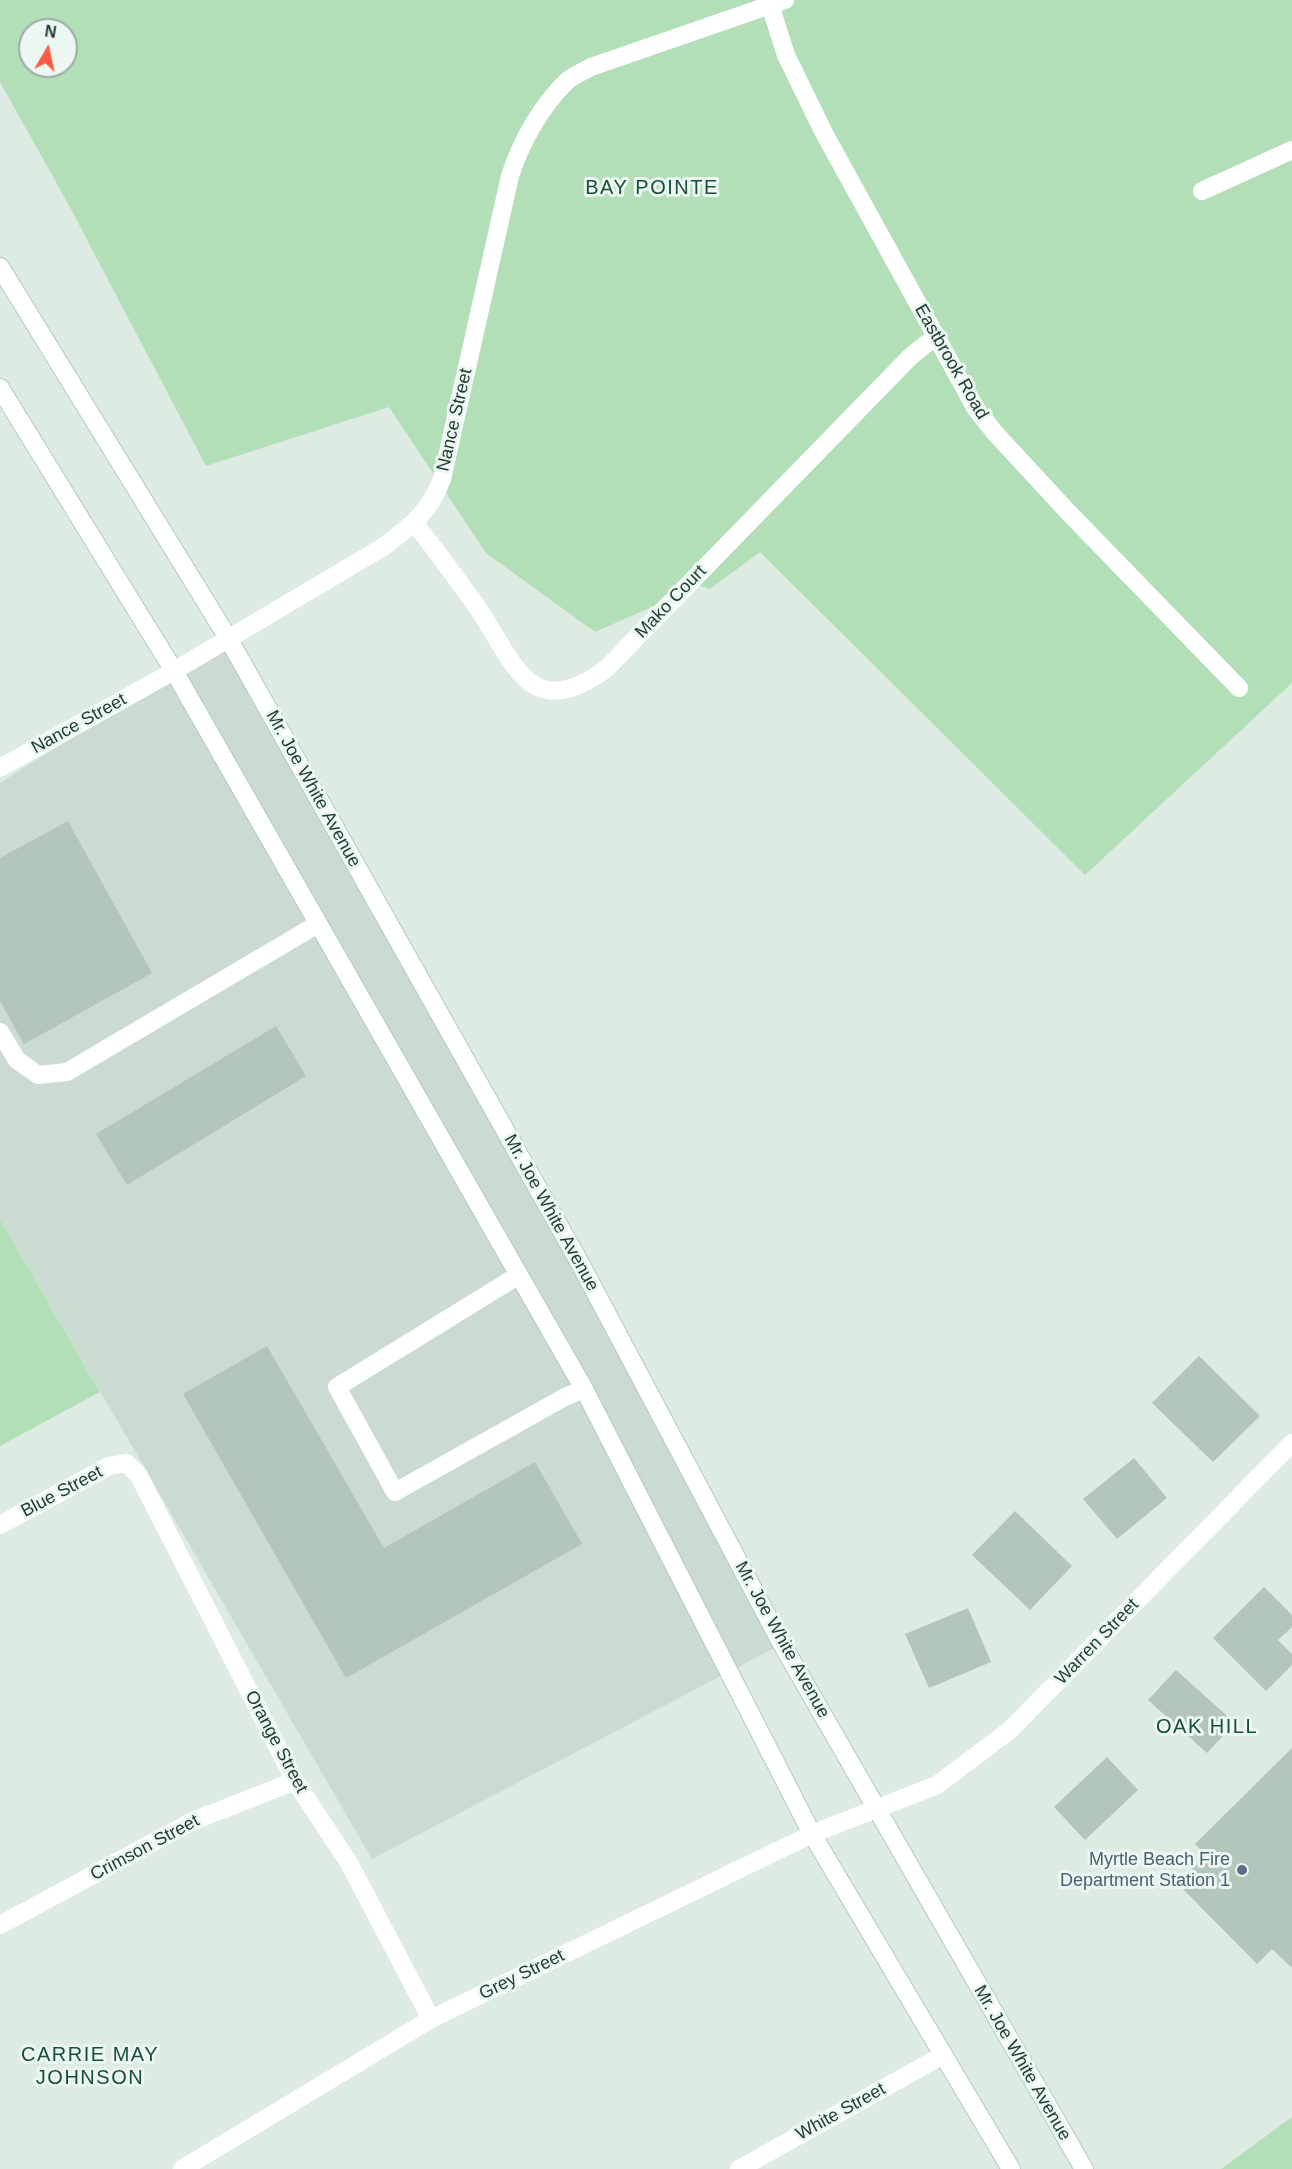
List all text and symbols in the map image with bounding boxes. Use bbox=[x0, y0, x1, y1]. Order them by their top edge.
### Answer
north arrow bbox=[18, 18, 78, 78]
text: N bbox=[44, 22, 58, 41]
district label: BAY POINTE bbox=[585, 176, 719, 200]
street label: Eastbrook Road bbox=[909, 301, 993, 423]
street label: Nance Street bbox=[433, 366, 477, 474]
street label: Mako Court bbox=[631, 561, 711, 643]
street label: Nance Street bbox=[28, 689, 130, 759]
street label: Mr. Joe White Avenue bbox=[261, 707, 365, 871]
street label: Mr. Joe White Avenue bbox=[499, 1131, 603, 1295]
street label: Blue Street bbox=[18, 1462, 106, 1522]
street label: Mr. Joe White Avenue bbox=[730, 1558, 834, 1722]
street label: Warren Street bbox=[1051, 1594, 1143, 1690]
street label: Orange Street bbox=[240, 1687, 312, 1797]
district label: OAK HILL bbox=[1156, 1715, 1258, 1739]
street label: Crimson Street bbox=[87, 1810, 203, 1886]
place label: Myrtle Beach Fire Department Station 1 bbox=[1060, 1849, 1230, 1892]
marker: Myrtle Beach Fire Department Station 1 bbox=[1235, 1863, 1249, 1877]
street label: Grey Street bbox=[476, 1945, 568, 2005]
street label: Mr. Joe White Avenue bbox=[969, 1981, 1075, 2145]
district label: CARRIE MAY JOHNSON bbox=[21, 2043, 159, 2090]
street label: White Street bbox=[792, 2079, 890, 2145]

